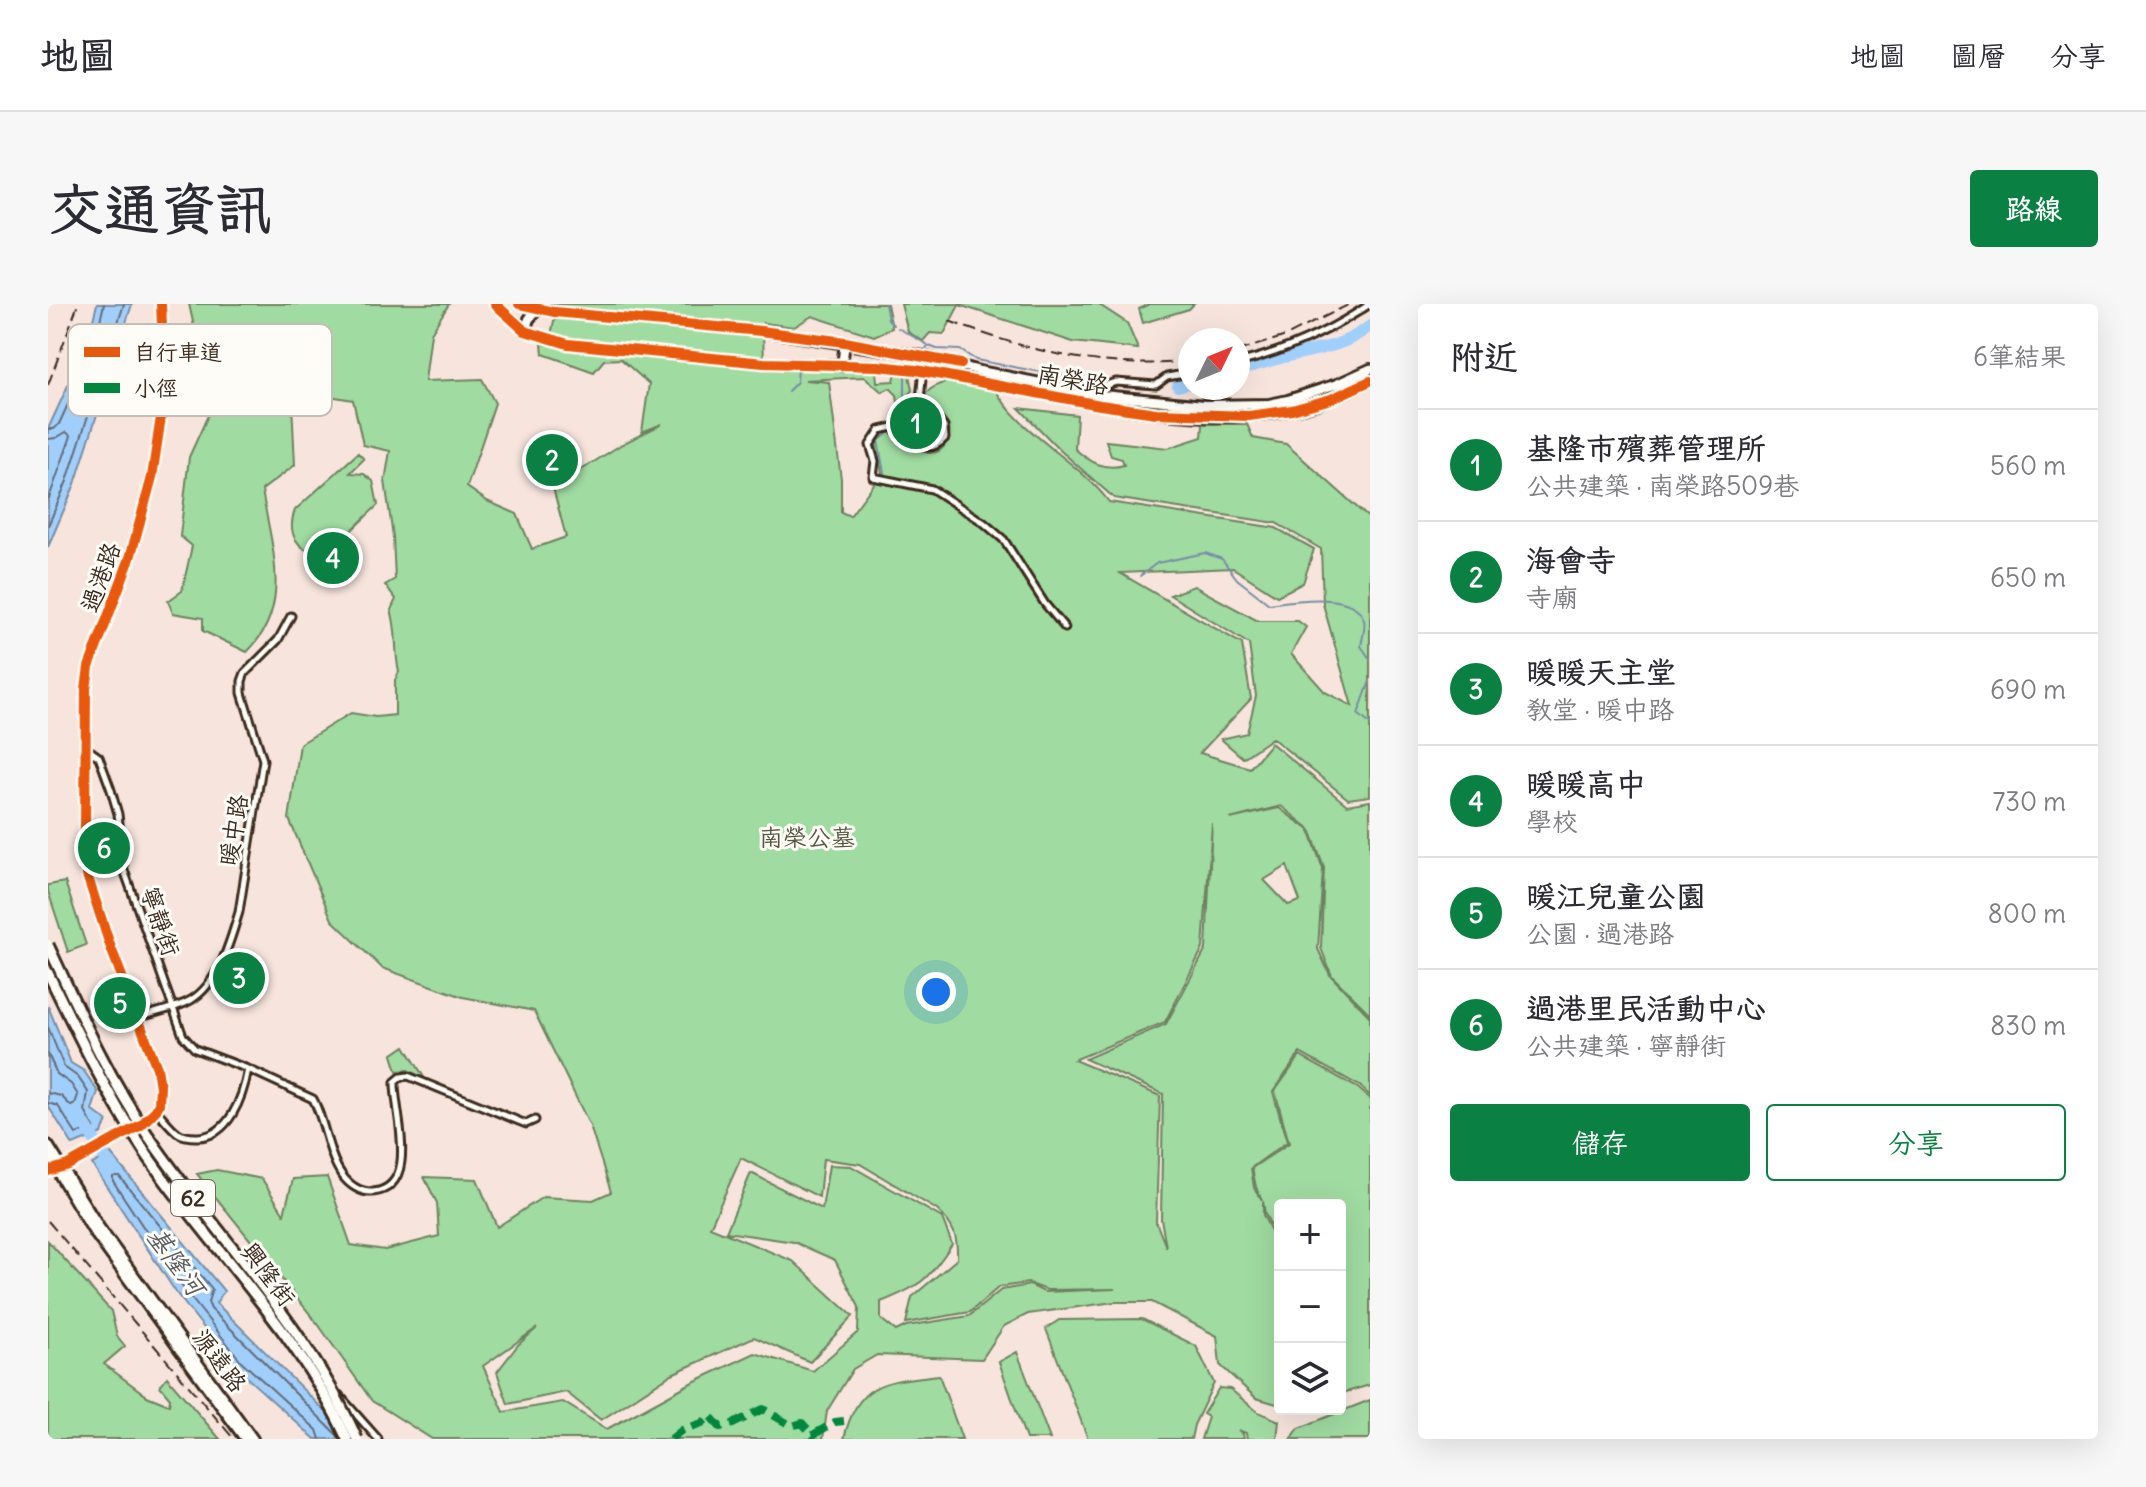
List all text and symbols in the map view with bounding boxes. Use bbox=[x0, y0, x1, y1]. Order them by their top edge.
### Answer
text: 地圖 bbox=[40, 32, 116, 79]
text: 地圖 bbox=[1850, 38, 1906, 74]
text: 圖層 bbox=[1950, 38, 2006, 74]
text: 分享 bbox=[2050, 38, 2106, 74]
button: 路線 bbox=[1970, 170, 2098, 247]
text: 交通資訊 bbox=[48, 174, 272, 244]
legend bbox=[68, 324, 332, 416]
north arrow bbox=[1178, 328, 1250, 400]
text: 附近 bbox=[1450, 335, 1518, 378]
text: 自行車道 bbox=[134, 338, 222, 366]
text: 6筆結果 bbox=[1973, 340, 2066, 373]
street label: 南榮路 bbox=[1035, 358, 1111, 400]
text: 小徑 bbox=[134, 374, 178, 402]
pin: 1 bbox=[890, 393, 942, 453]
text: 基隆市殯葬管理所 bbox=[1526, 429, 1766, 467]
pin: 2 bbox=[526, 430, 578, 490]
text: 1 bbox=[1471, 449, 1481, 482]
text: 560 m bbox=[1990, 449, 2066, 482]
text: 公共建築 · 南榮路509巷 bbox=[1526, 469, 1799, 502]
pin: 4 bbox=[307, 528, 359, 588]
street label: 過港路 bbox=[74, 538, 126, 616]
text: 海會寺 bbox=[1526, 541, 1616, 579]
text: 2 bbox=[1469, 561, 1483, 594]
text: 650 m bbox=[1990, 561, 2066, 594]
text: 寺廟 bbox=[1526, 581, 1578, 614]
text: 暖暖天主堂 bbox=[1526, 653, 1676, 691]
text: 3 bbox=[1469, 673, 1483, 706]
text: 690 m bbox=[1990, 673, 2066, 706]
text: 教堂 · 暖中路 bbox=[1526, 693, 1674, 726]
text: 暖暖高中 bbox=[1526, 765, 1646, 803]
text: 4 bbox=[1468, 785, 1484, 818]
text: 730 m bbox=[1992, 785, 2066, 818]
street label: 暖中路 bbox=[213, 792, 253, 868]
text: 學校 bbox=[1526, 805, 1578, 838]
pin: 6 bbox=[78, 818, 130, 878]
park label: 南榮公墓 bbox=[759, 822, 855, 852]
text: 暖江兒童公園 bbox=[1526, 877, 1706, 915]
street label: 寧靜街 bbox=[135, 882, 187, 960]
text: 5 bbox=[1469, 897, 1483, 930]
text: 800 m bbox=[1988, 897, 2066, 930]
text: 公園 · 過港路 bbox=[1526, 917, 1674, 950]
pin: 3 bbox=[213, 948, 265, 1008]
your location bbox=[916, 972, 956, 1012]
pin: 5 bbox=[94, 973, 146, 1033]
text: 過港里民活動中心 bbox=[1526, 989, 1766, 1027]
text: 6 bbox=[1468, 1009, 1484, 1042]
text: 830 m bbox=[1990, 1009, 2066, 1042]
text: 公共建築 · 寧靜街 bbox=[1526, 1029, 1726, 1062]
button: 儲存 bbox=[1450, 1104, 1750, 1181]
button: 分享 bbox=[1766, 1104, 2066, 1181]
road number: 62 bbox=[171, 1180, 215, 1216]
map controls bbox=[1274, 1199, 1346, 1415]
button: + bbox=[1274, 1199, 1346, 1271]
water label: 基隆河 bbox=[140, 1220, 215, 1305]
street label: 興隆街 bbox=[235, 1236, 303, 1312]
button: − bbox=[1274, 1271, 1346, 1343]
street label: 源遠路 bbox=[186, 1322, 254, 1398]
button: layers bbox=[1274, 1343, 1346, 1415]

